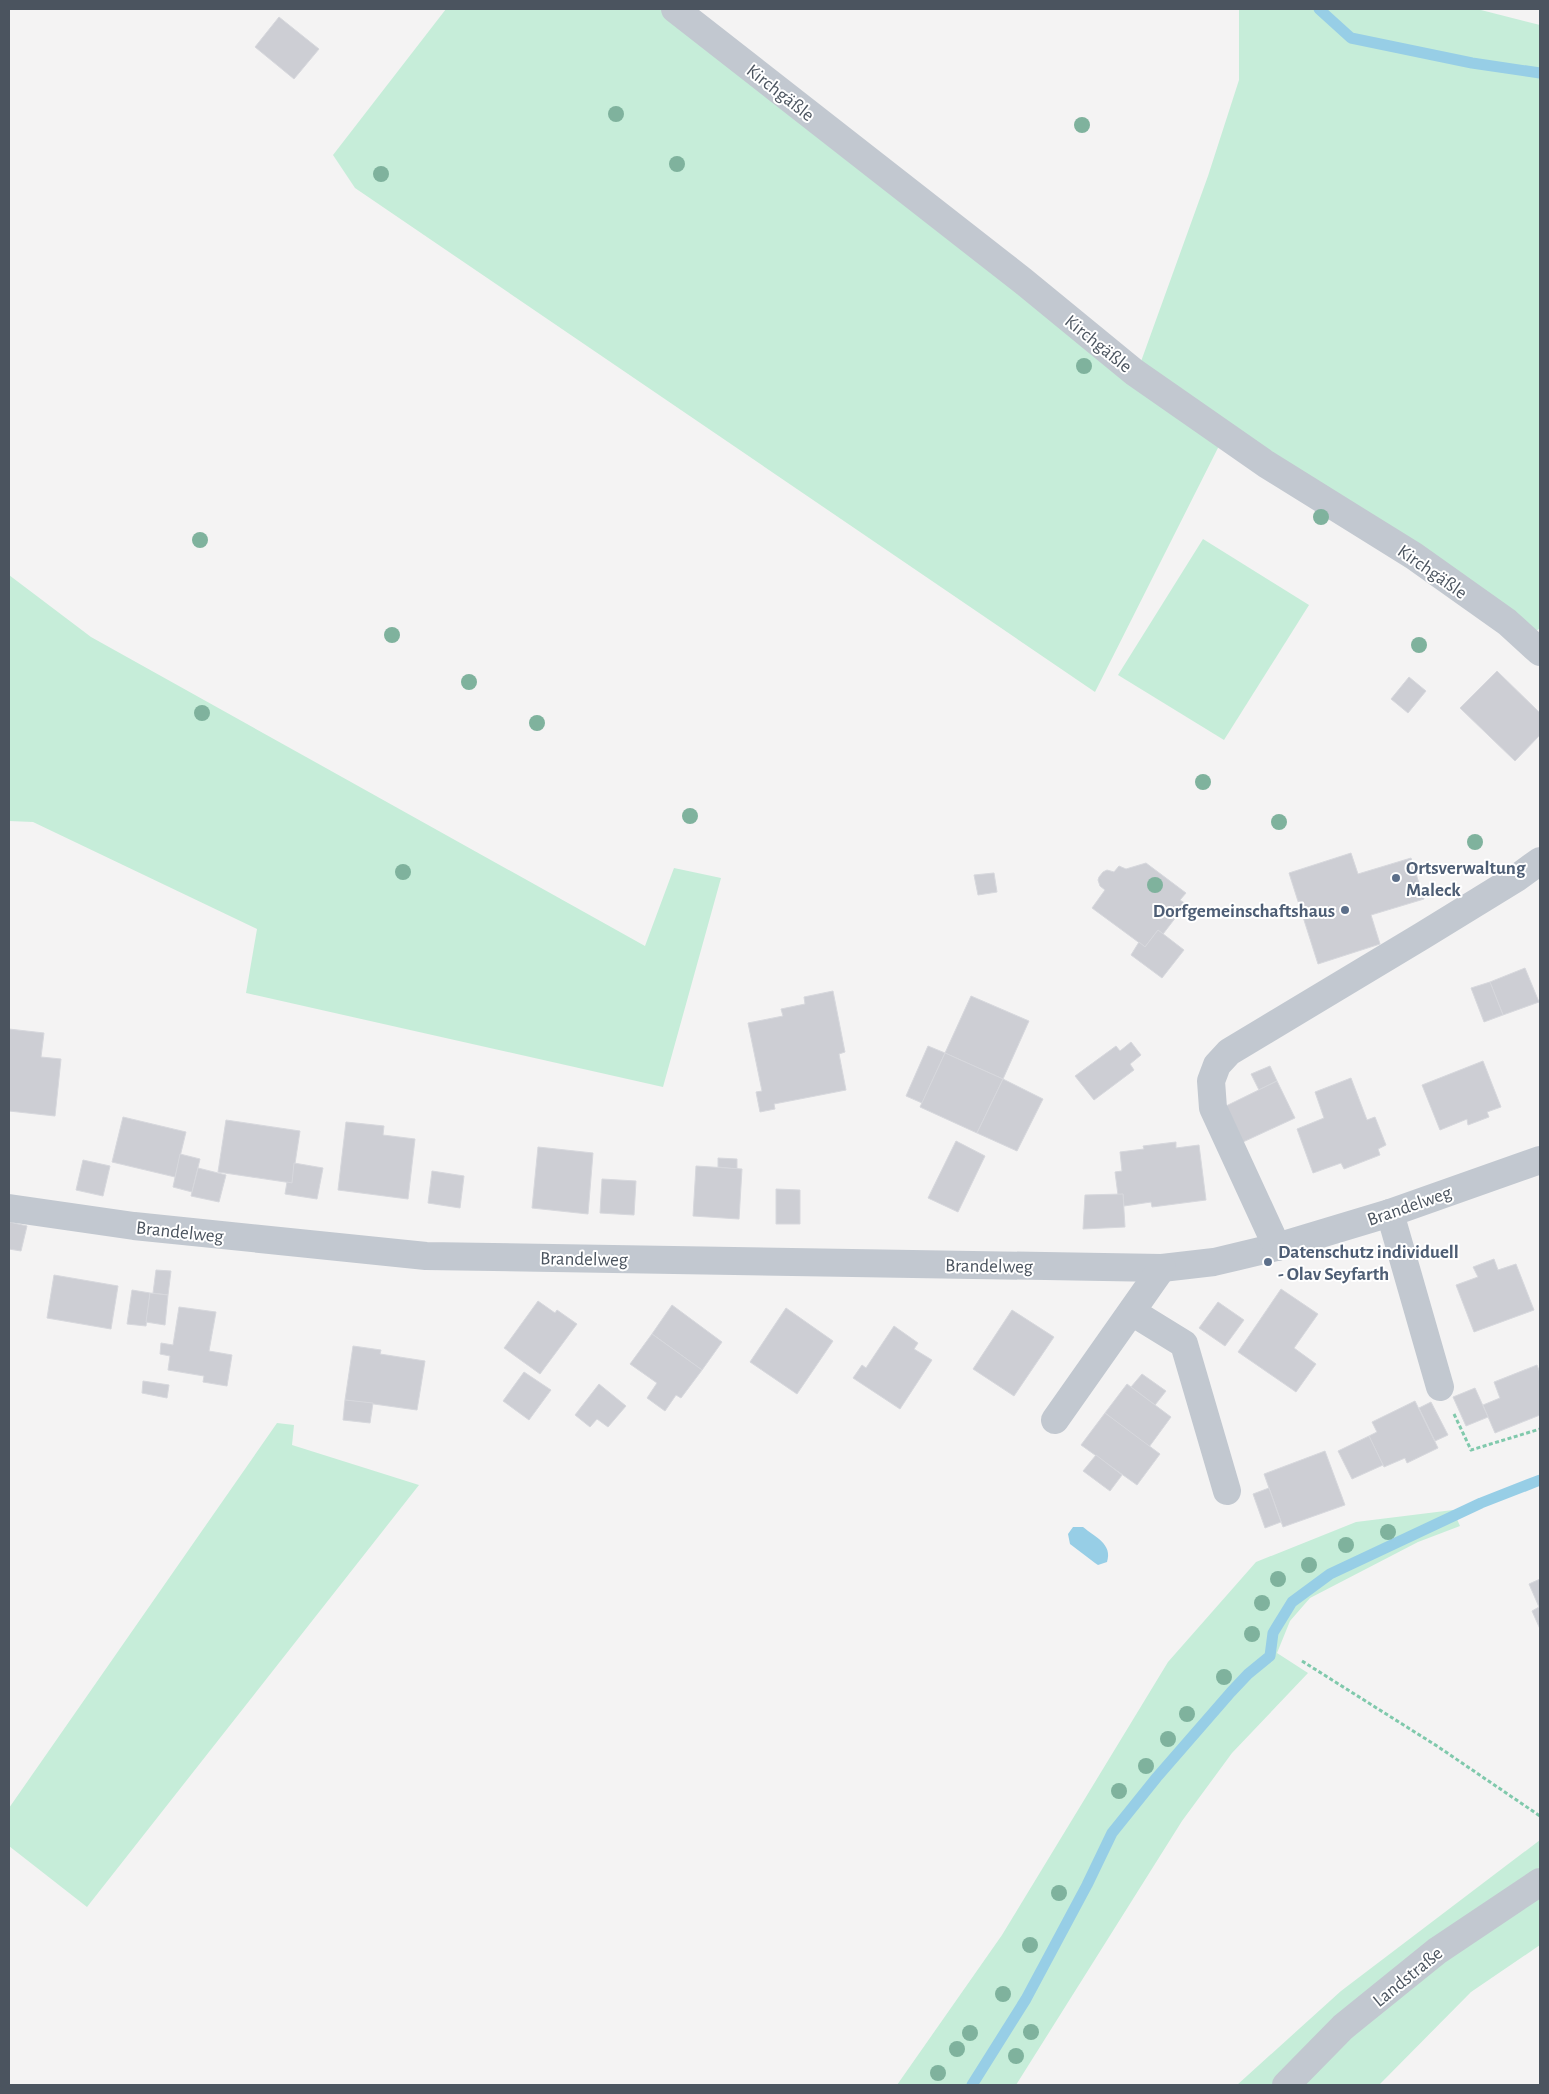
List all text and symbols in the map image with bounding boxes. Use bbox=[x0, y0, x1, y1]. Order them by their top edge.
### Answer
street label: Kirchgäßle bbox=[743, 61, 817, 125]
street label: Kirchgäßle bbox=[1061, 312, 1135, 377]
street label: Kirchgäßle bbox=[1394, 541, 1470, 603]
place label: Ortsverwaltung Maleck bbox=[1406, 859, 1526, 900]
marker: Ortsverwaltung Maleck bbox=[1390, 872, 1402, 884]
place label: Dorfgemeinschaftshaus bbox=[1153, 902, 1335, 921]
marker: Dorfgemeinschaftshaus bbox=[1339, 904, 1351, 916]
street label: Brandelweg bbox=[1365, 1183, 1455, 1230]
street label: Brandelweg bbox=[135, 1218, 225, 1247]
place label: Datenschutz individuell - Olav Seyfarth bbox=[1278, 1243, 1459, 1284]
street label: Brandelweg bbox=[540, 1249, 629, 1270]
street label: Brandelweg bbox=[945, 1256, 1034, 1277]
marker: Datenschutz individuell - Olav Seyfarth bbox=[1262, 1256, 1274, 1268]
street label: Landstraße bbox=[1370, 1944, 1446, 2011]

